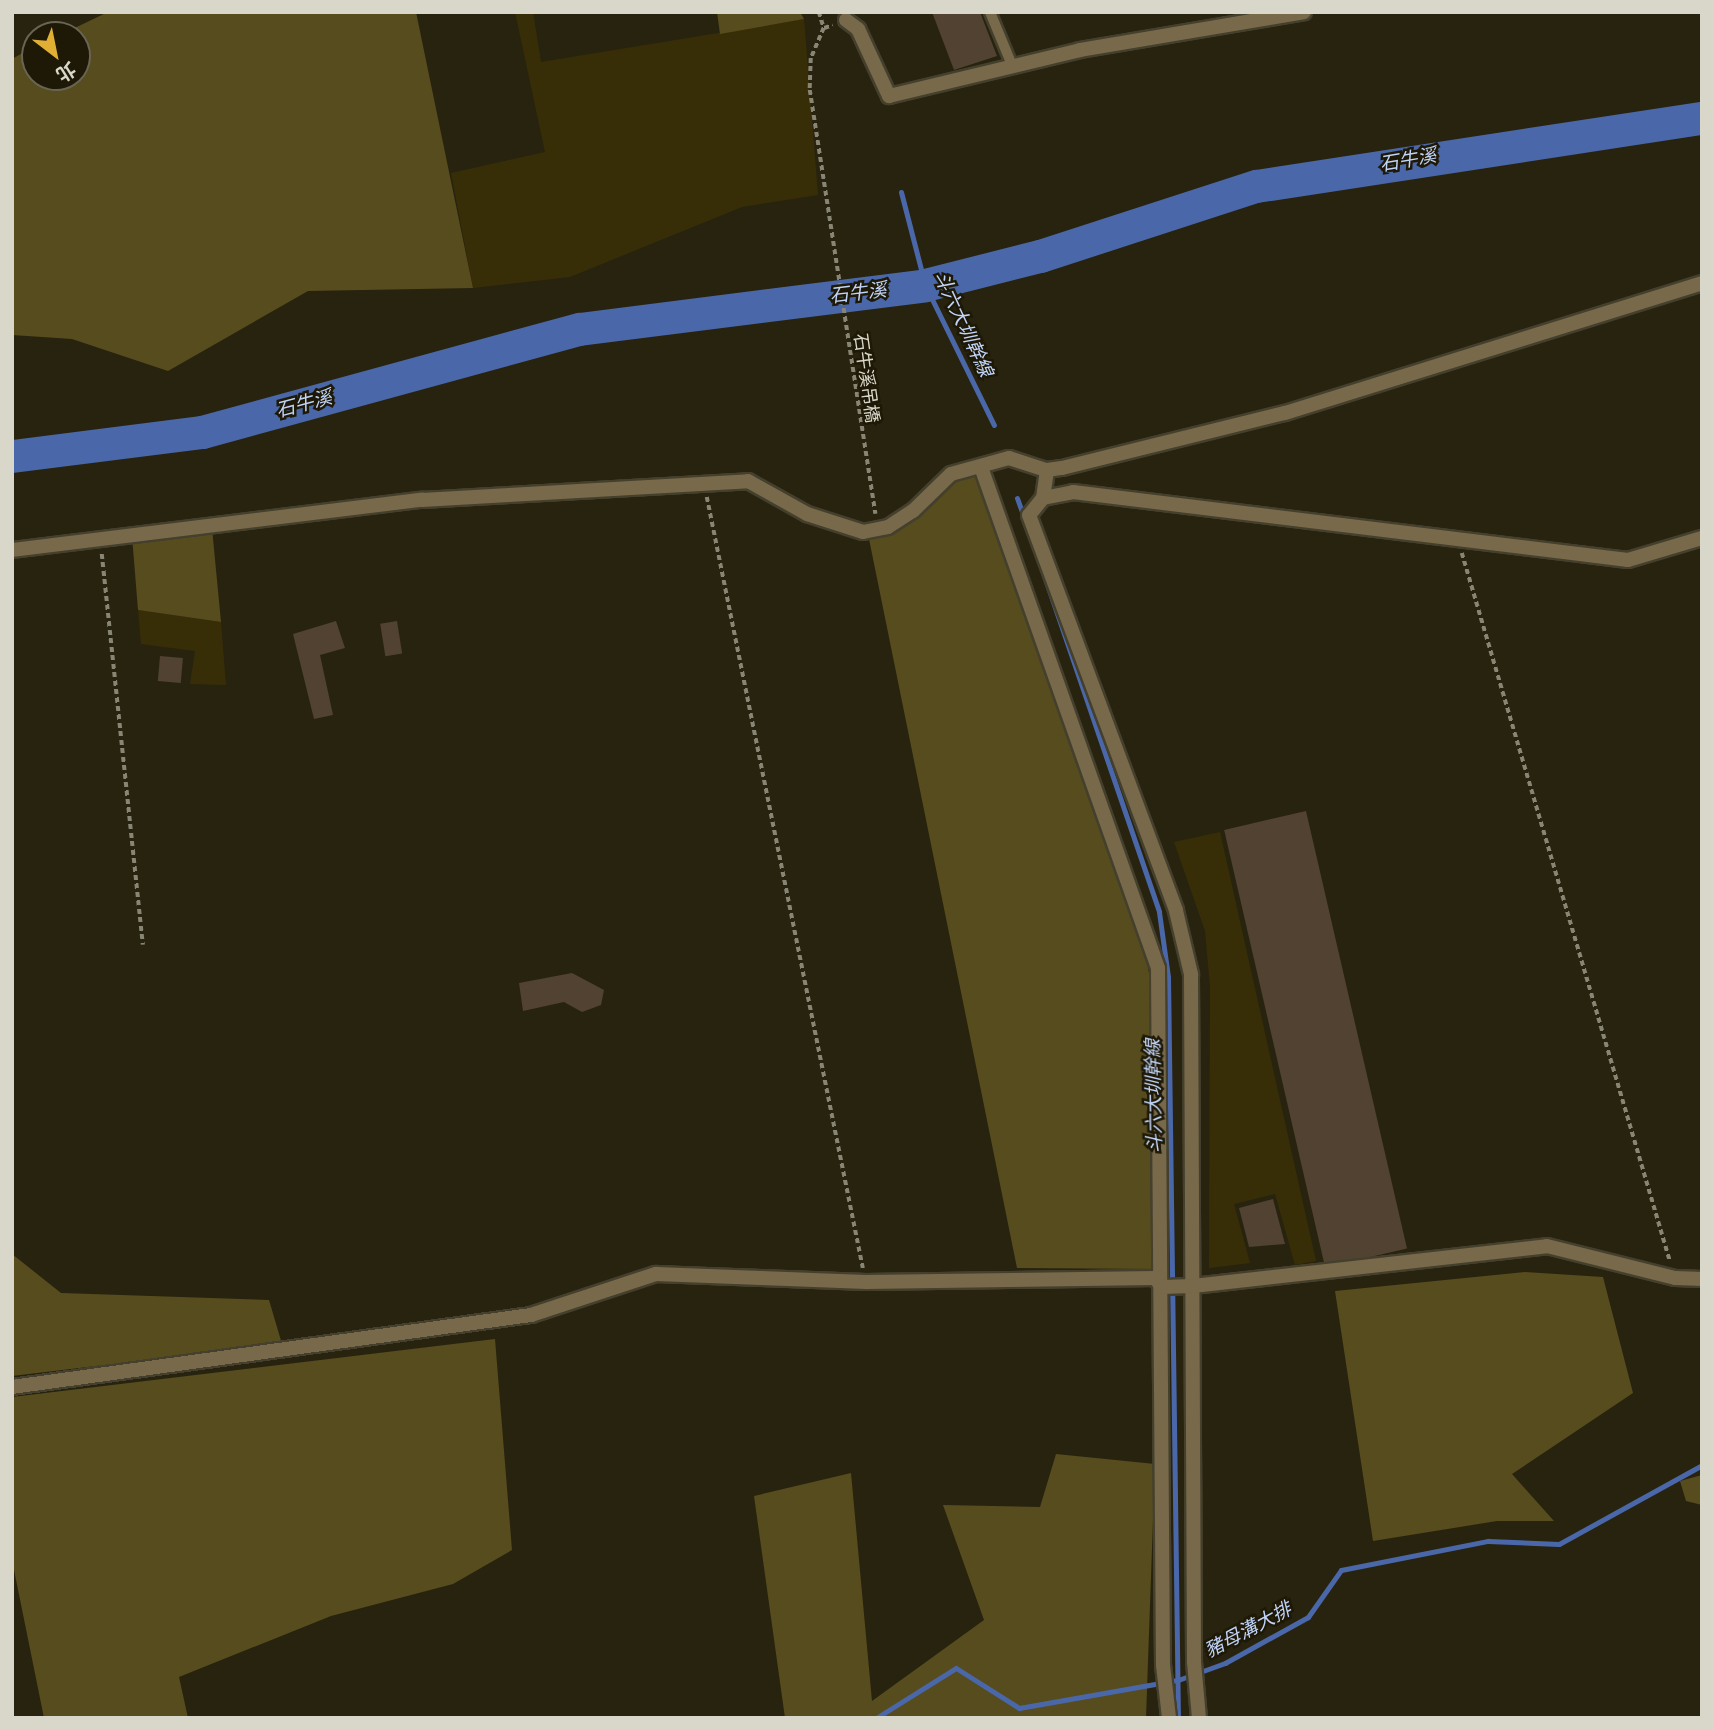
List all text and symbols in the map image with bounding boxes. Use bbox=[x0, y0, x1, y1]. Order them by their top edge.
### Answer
north arrow bbox=[21, 21, 91, 91]
text: 北 bbox=[51, 56, 81, 88]
water label: 石牛溪 bbox=[1378, 144, 1438, 176]
water label: 斗六大圳幹線 bbox=[929, 268, 997, 380]
water label: 石牛溪 bbox=[828, 278, 888, 308]
street label: 石牛溪吊橋 bbox=[850, 332, 884, 424]
water label: 石牛溪 bbox=[274, 386, 334, 422]
water label: 斗六大圳幹線 bbox=[1142, 1039, 1166, 1153]
water label: 豬母溝大排 bbox=[1201, 1598, 1295, 1662]

